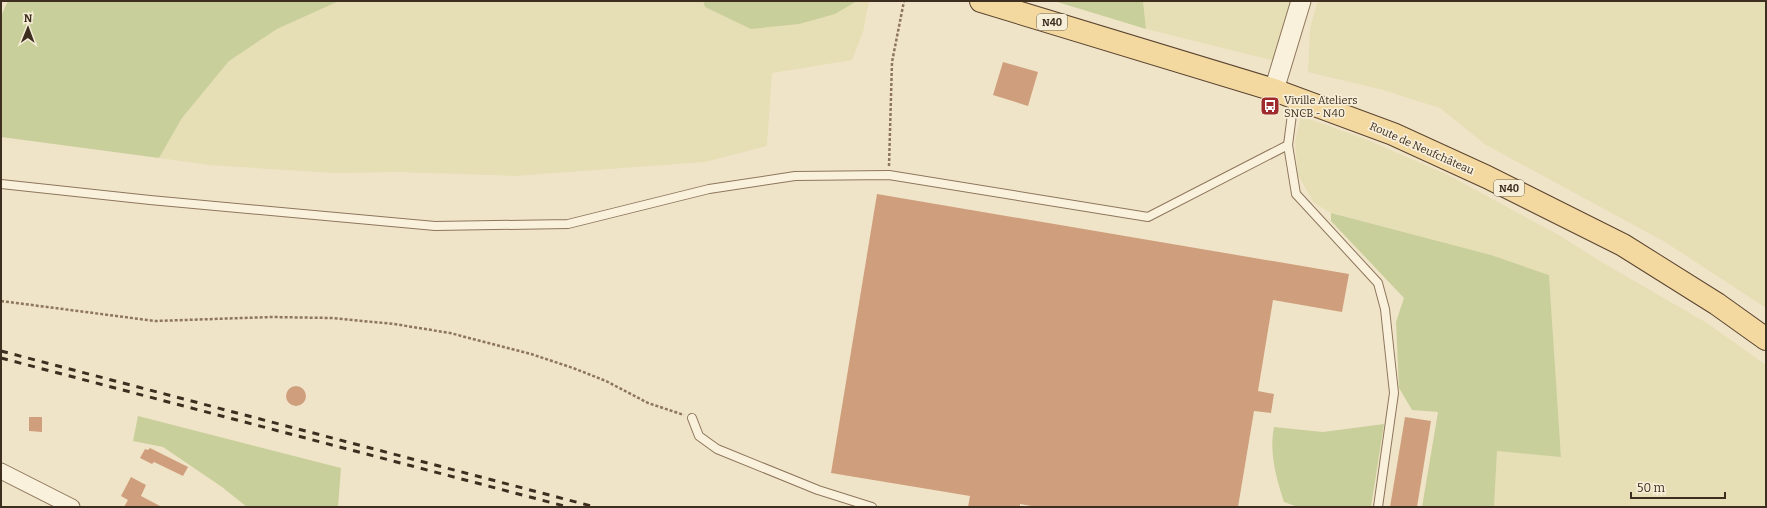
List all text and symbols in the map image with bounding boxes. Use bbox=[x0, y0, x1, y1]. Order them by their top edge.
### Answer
north arrow bbox=[8, 8, 48, 48]
text: N bbox=[24, 12, 33, 25]
road number: N40 bbox=[1037, 14, 1067, 30]
place label: Viville Ateliers SNCB - N40 bbox=[1284, 94, 1358, 120]
bus stop icon: Viville Ateliers SNCB - N40 bbox=[1259, 95, 1281, 117]
street label: Route de Neufchâteau bbox=[1368, 120, 1476, 177]
road number: N40 bbox=[1494, 180, 1524, 196]
scale bar bbox=[1631, 474, 1725, 500]
text: 50 m bbox=[1637, 481, 1666, 495]

